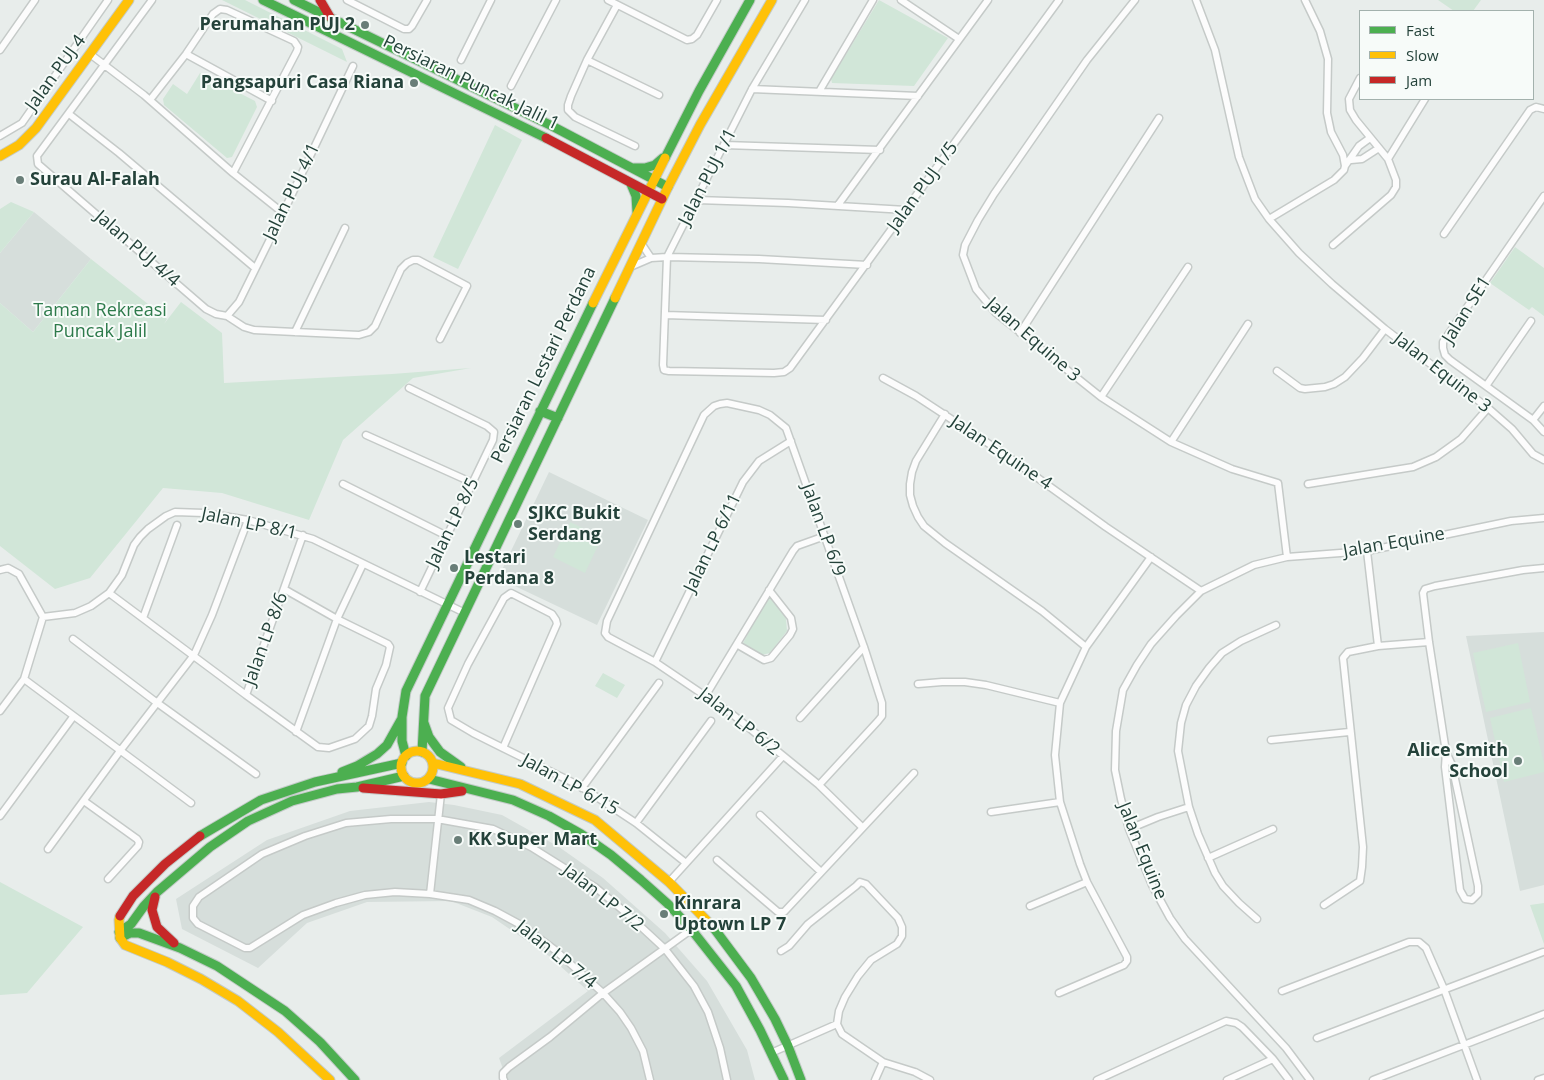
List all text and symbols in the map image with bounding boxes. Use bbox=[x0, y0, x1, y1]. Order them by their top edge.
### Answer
legend bbox=[1359, 10, 1534, 100]
place label: Perumahan PUJ 2 bbox=[199, 14, 355, 36]
marker: Perumahan PUJ 2 bbox=[359, 19, 371, 31]
text: Fast bbox=[1406, 20, 1435, 40]
street label: Jalan PUJ 4 bbox=[21, 31, 91, 115]
street label: Persiaran Puncak Jalil 1 bbox=[379, 31, 563, 135]
text: Slow bbox=[1406, 45, 1439, 65]
text: Jam bbox=[1406, 70, 1432, 90]
place label: Pangsapuri Casa Riana bbox=[201, 72, 404, 94]
marker: Pangsapuri Casa Riana bbox=[408, 77, 420, 89]
street label: Jalan PUJ 1/1 bbox=[674, 125, 742, 229]
street label: Jalan PUJ 1/5 bbox=[883, 138, 963, 236]
street label: Jalan PUJ 4/1 bbox=[259, 140, 325, 244]
place label: Surau Al-Falah bbox=[30, 169, 160, 191]
marker: Surau Al-Falah bbox=[14, 174, 26, 186]
street label: Jalan PUJ 4/4 bbox=[90, 206, 184, 292]
street label: Persiaran Lestari Perdana bbox=[487, 263, 601, 467]
street label: Jalan SE1 bbox=[1438, 272, 1496, 348]
street label: Jalan Equine 3 bbox=[981, 293, 1085, 387]
park label: Taman Rekreasi Puncak Jalil bbox=[33, 300, 167, 342]
street label: Jalan Equine 3 bbox=[1389, 328, 1495, 418]
street label: Jalan Equine 4 bbox=[946, 411, 1056, 495]
street label: Jalan LP 8/5 bbox=[422, 475, 484, 571]
street label: Jalan LP 6/9 bbox=[796, 481, 850, 579]
street label: Jalan LP 6/11 bbox=[680, 490, 746, 596]
street label: Jalan LP 8/1 bbox=[199, 503, 299, 545]
place label: SJKC Bukit Serdang bbox=[528, 503, 620, 546]
marker: SJKC Bukit Serdang bbox=[512, 518, 524, 530]
street label: Jalan Equine bbox=[1341, 523, 1447, 563]
place label: Lestari Perdana 8 bbox=[464, 547, 554, 590]
marker: Lestari Perdana 8 bbox=[448, 562, 460, 574]
street label: Jalan LP 8/6 bbox=[239, 590, 293, 688]
street label: Jalan LP 6/2 bbox=[694, 684, 784, 760]
place label: Alice Smith School bbox=[1407, 740, 1508, 782]
street label: Jalan LP 6/15 bbox=[518, 750, 622, 820]
marker: Alice Smith School bbox=[1512, 755, 1524, 767]
street label: Jalan Equine bbox=[1113, 799, 1171, 903]
place label: KK Super Mart bbox=[468, 829, 597, 851]
marker: KK Super Mart bbox=[452, 834, 464, 846]
street label: Jalan LP 7/2 bbox=[558, 860, 648, 936]
place label: Kinrara Uptown LP 7 bbox=[674, 893, 786, 936]
marker: Kinrara Uptown LP 7 bbox=[658, 908, 670, 920]
street label: Jalan LP 7/4 bbox=[511, 916, 601, 994]

